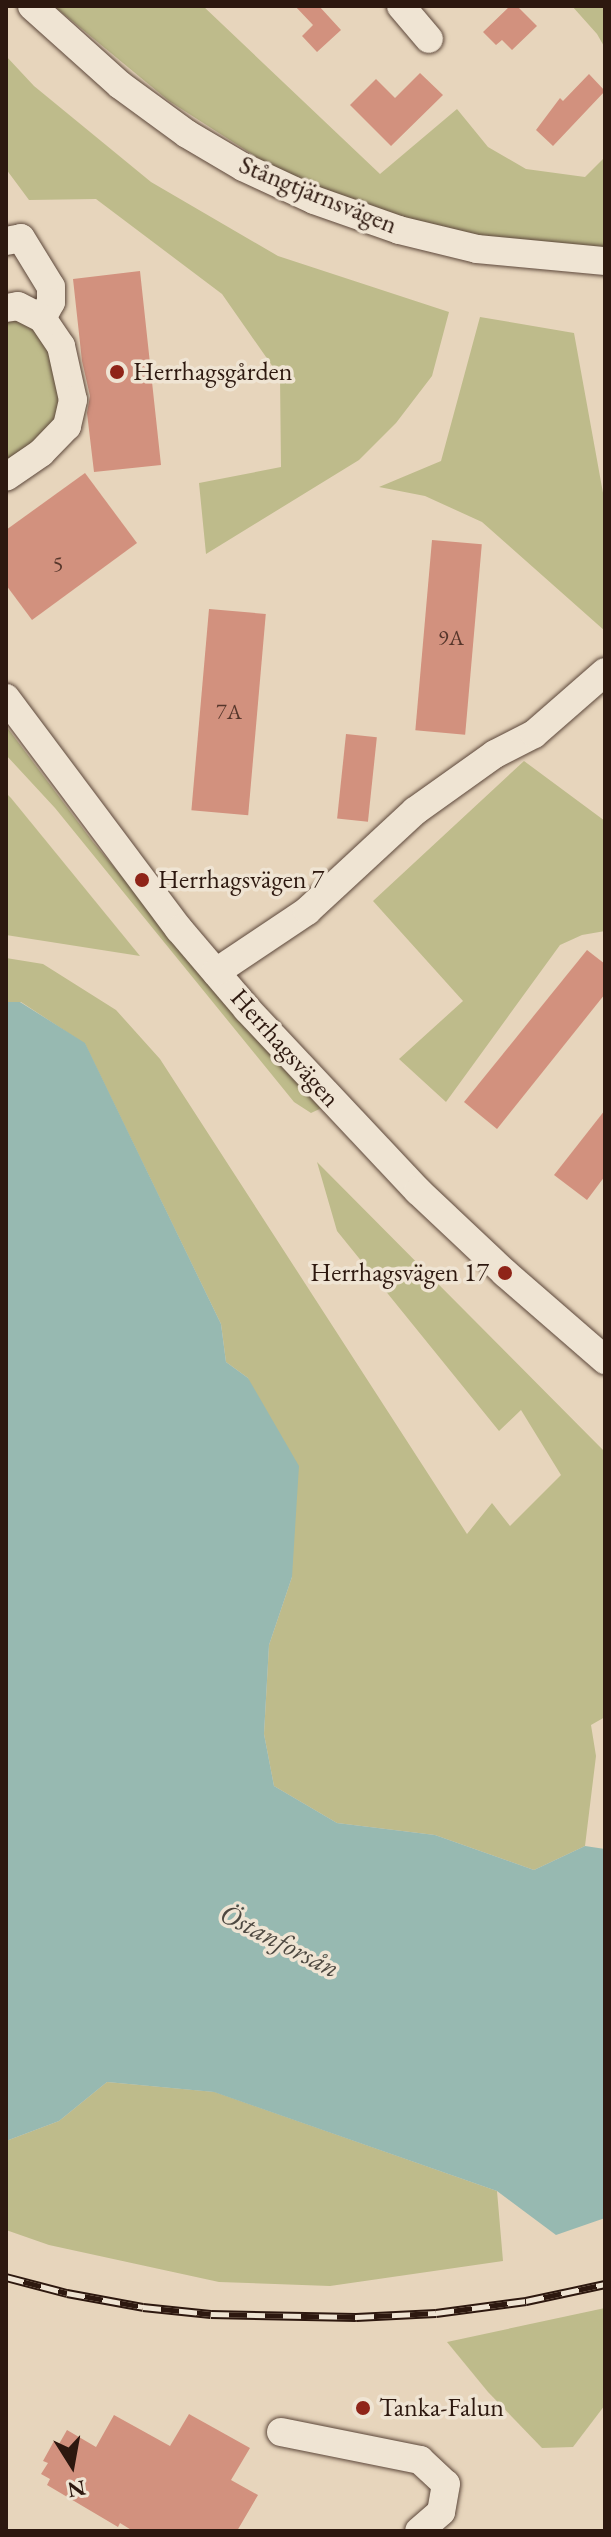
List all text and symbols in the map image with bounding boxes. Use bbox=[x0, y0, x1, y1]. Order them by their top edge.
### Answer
street label: Stångtjärnsvägen bbox=[235, 149, 401, 241]
place label: Herrhagsgården bbox=[133, 356, 292, 388]
marker: Herrhagsgården bbox=[108, 363, 126, 381]
house number: 5 bbox=[53, 551, 63, 577]
house number: 9A bbox=[438, 625, 464, 651]
house number: 7A bbox=[216, 699, 242, 725]
place label: Herrhagsvägen 7 bbox=[158, 864, 324, 896]
marker: Herrhagsvägen 7 bbox=[133, 871, 151, 889]
street label: Herrhagsvägen bbox=[224, 982, 346, 1114]
place label: Herrhagsvägen 17 bbox=[310, 1257, 489, 1289]
marker: Herrhagsvägen 17 bbox=[496, 1264, 514, 1282]
water label: Östanforsån bbox=[215, 1896, 345, 1984]
place label: Tanka-Falun bbox=[379, 2392, 504, 2424]
marker: Tanka-Falun bbox=[354, 2399, 372, 2417]
north arrow bbox=[32, 2425, 112, 2505]
text: N bbox=[65, 2473, 88, 2505]

